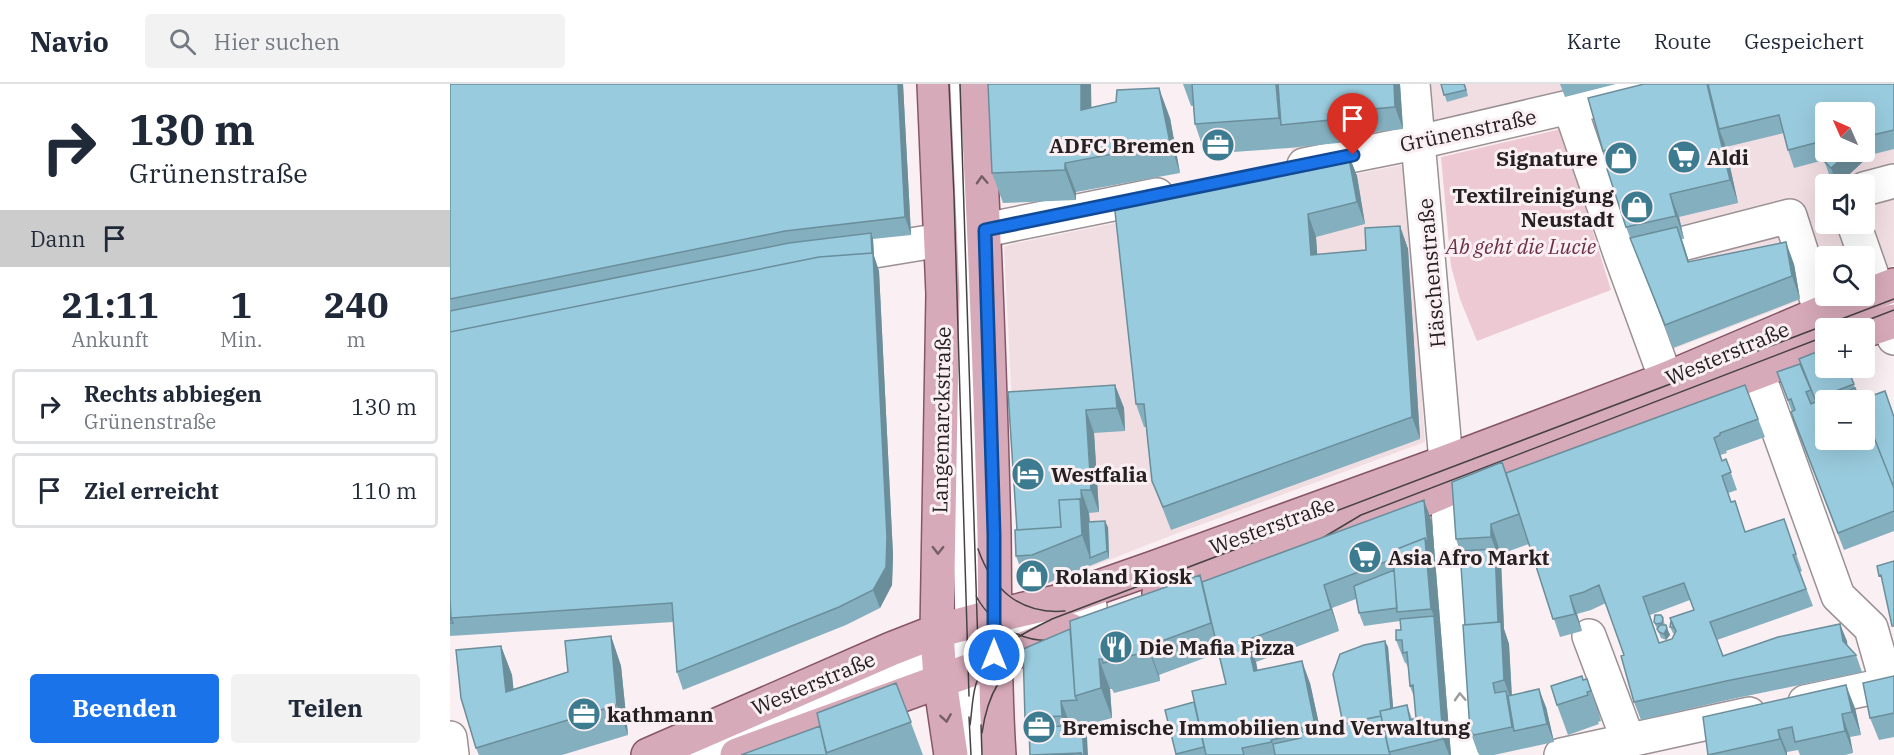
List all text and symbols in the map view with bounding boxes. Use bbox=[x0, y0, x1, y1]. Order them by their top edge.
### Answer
search box bbox=[145, 14, 565, 68]
text: Navio bbox=[30, 23, 109, 60]
icon: search bbox=[166, 25, 199, 58]
text: Hier suchen bbox=[214, 27, 340, 56]
text: Karte bbox=[1567, 27, 1621, 55]
text: Route bbox=[1654, 27, 1711, 55]
text: Gespeichert bbox=[1744, 27, 1864, 55]
pin bbox=[1327, 93, 1378, 155]
text: 130 m bbox=[129, 102, 255, 157]
icon: arrive bbox=[1336, 102, 1369, 135]
street label: Grünenstraße bbox=[1397, 102, 1539, 158]
north arrow bbox=[1815, 102, 1875, 162]
map controls bbox=[1815, 102, 1875, 450]
icon: right bbox=[30, 108, 108, 186]
office icon: ADFC Bremen bbox=[1200, 127, 1236, 163]
place label: ADFC Bremen bbox=[1049, 131, 1195, 159]
supermarket icon: Aldi bbox=[1666, 139, 1702, 175]
shop icon: Signature bbox=[1603, 140, 1639, 176]
place label: Aldi bbox=[1707, 143, 1749, 171]
place label: Signature bbox=[1496, 144, 1598, 172]
text: Grünenstraße bbox=[129, 155, 308, 190]
button: sound bbox=[1815, 174, 1875, 234]
one-way arrow bbox=[976, 175, 989, 184]
place label: Textilreinigung Neustadt bbox=[1452, 181, 1615, 233]
shop icon: Textilreinigung Neustadt bbox=[1619, 189, 1655, 225]
street label: Häschenstraße bbox=[1411, 197, 1451, 349]
icon: arrive bbox=[98, 222, 131, 255]
text: Dann bbox=[30, 224, 86, 253]
park label: Ab geht die Lucie bbox=[1444, 232, 1597, 260]
button: search bbox=[1815, 246, 1875, 306]
text: 21:11 bbox=[61, 281, 159, 328]
text: 1 bbox=[230, 281, 252, 328]
text: 240 bbox=[324, 281, 389, 328]
street label: Westerstraße bbox=[1661, 314, 1793, 392]
button: + bbox=[1815, 318, 1875, 378]
text: Ankunft bbox=[72, 326, 149, 353]
text: Min. bbox=[220, 326, 262, 353]
text: m bbox=[347, 326, 366, 353]
street label: Langemarckstraße bbox=[925, 326, 957, 514]
text: Rechts abbiegen bbox=[84, 379, 262, 408]
icon: right bbox=[33, 390, 66, 423]
button: − bbox=[1815, 390, 1875, 450]
text: 130 m bbox=[351, 392, 417, 421]
text: Grünenstraße bbox=[84, 408, 216, 435]
hotel icon: Westfalia bbox=[1010, 456, 1046, 492]
place label: Westfalia bbox=[1051, 460, 1148, 488]
icon: arrive bbox=[33, 474, 66, 507]
text: Ziel erreicht bbox=[84, 476, 219, 505]
text: 110 m bbox=[351, 476, 417, 505]
street label: Westerstraße bbox=[1205, 489, 1339, 561]
supermarket icon: Asia Afro Markt bbox=[1347, 539, 1383, 575]
place label: Asia Afro Markt bbox=[1388, 543, 1549, 571]
one-way arrow bbox=[932, 546, 944, 555]
shop icon: Roland Kiosk bbox=[1014, 558, 1050, 594]
place label: Roland Kiosk bbox=[1055, 562, 1192, 590]
position arrow bbox=[962, 623, 1026, 687]
restaurant icon: Die Mafia Pizza bbox=[1098, 629, 1134, 665]
place label: Die Mafia Pizza bbox=[1139, 633, 1295, 661]
street label: Westerstraße bbox=[747, 644, 879, 722]
button: Beenden bbox=[30, 674, 219, 743]
button: Teilen bbox=[231, 674, 420, 743]
one-way arrow bbox=[1453, 692, 1466, 701]
office icon: kathmann bbox=[566, 696, 602, 732]
place label: kathmann bbox=[607, 700, 714, 728]
office icon: Bremische Immobilien und Verwaltung bbox=[1021, 709, 1057, 745]
one-way arrow bbox=[939, 713, 952, 723]
place label: Bremische Immobilien und Verwaltung bbox=[1062, 713, 1471, 741]

